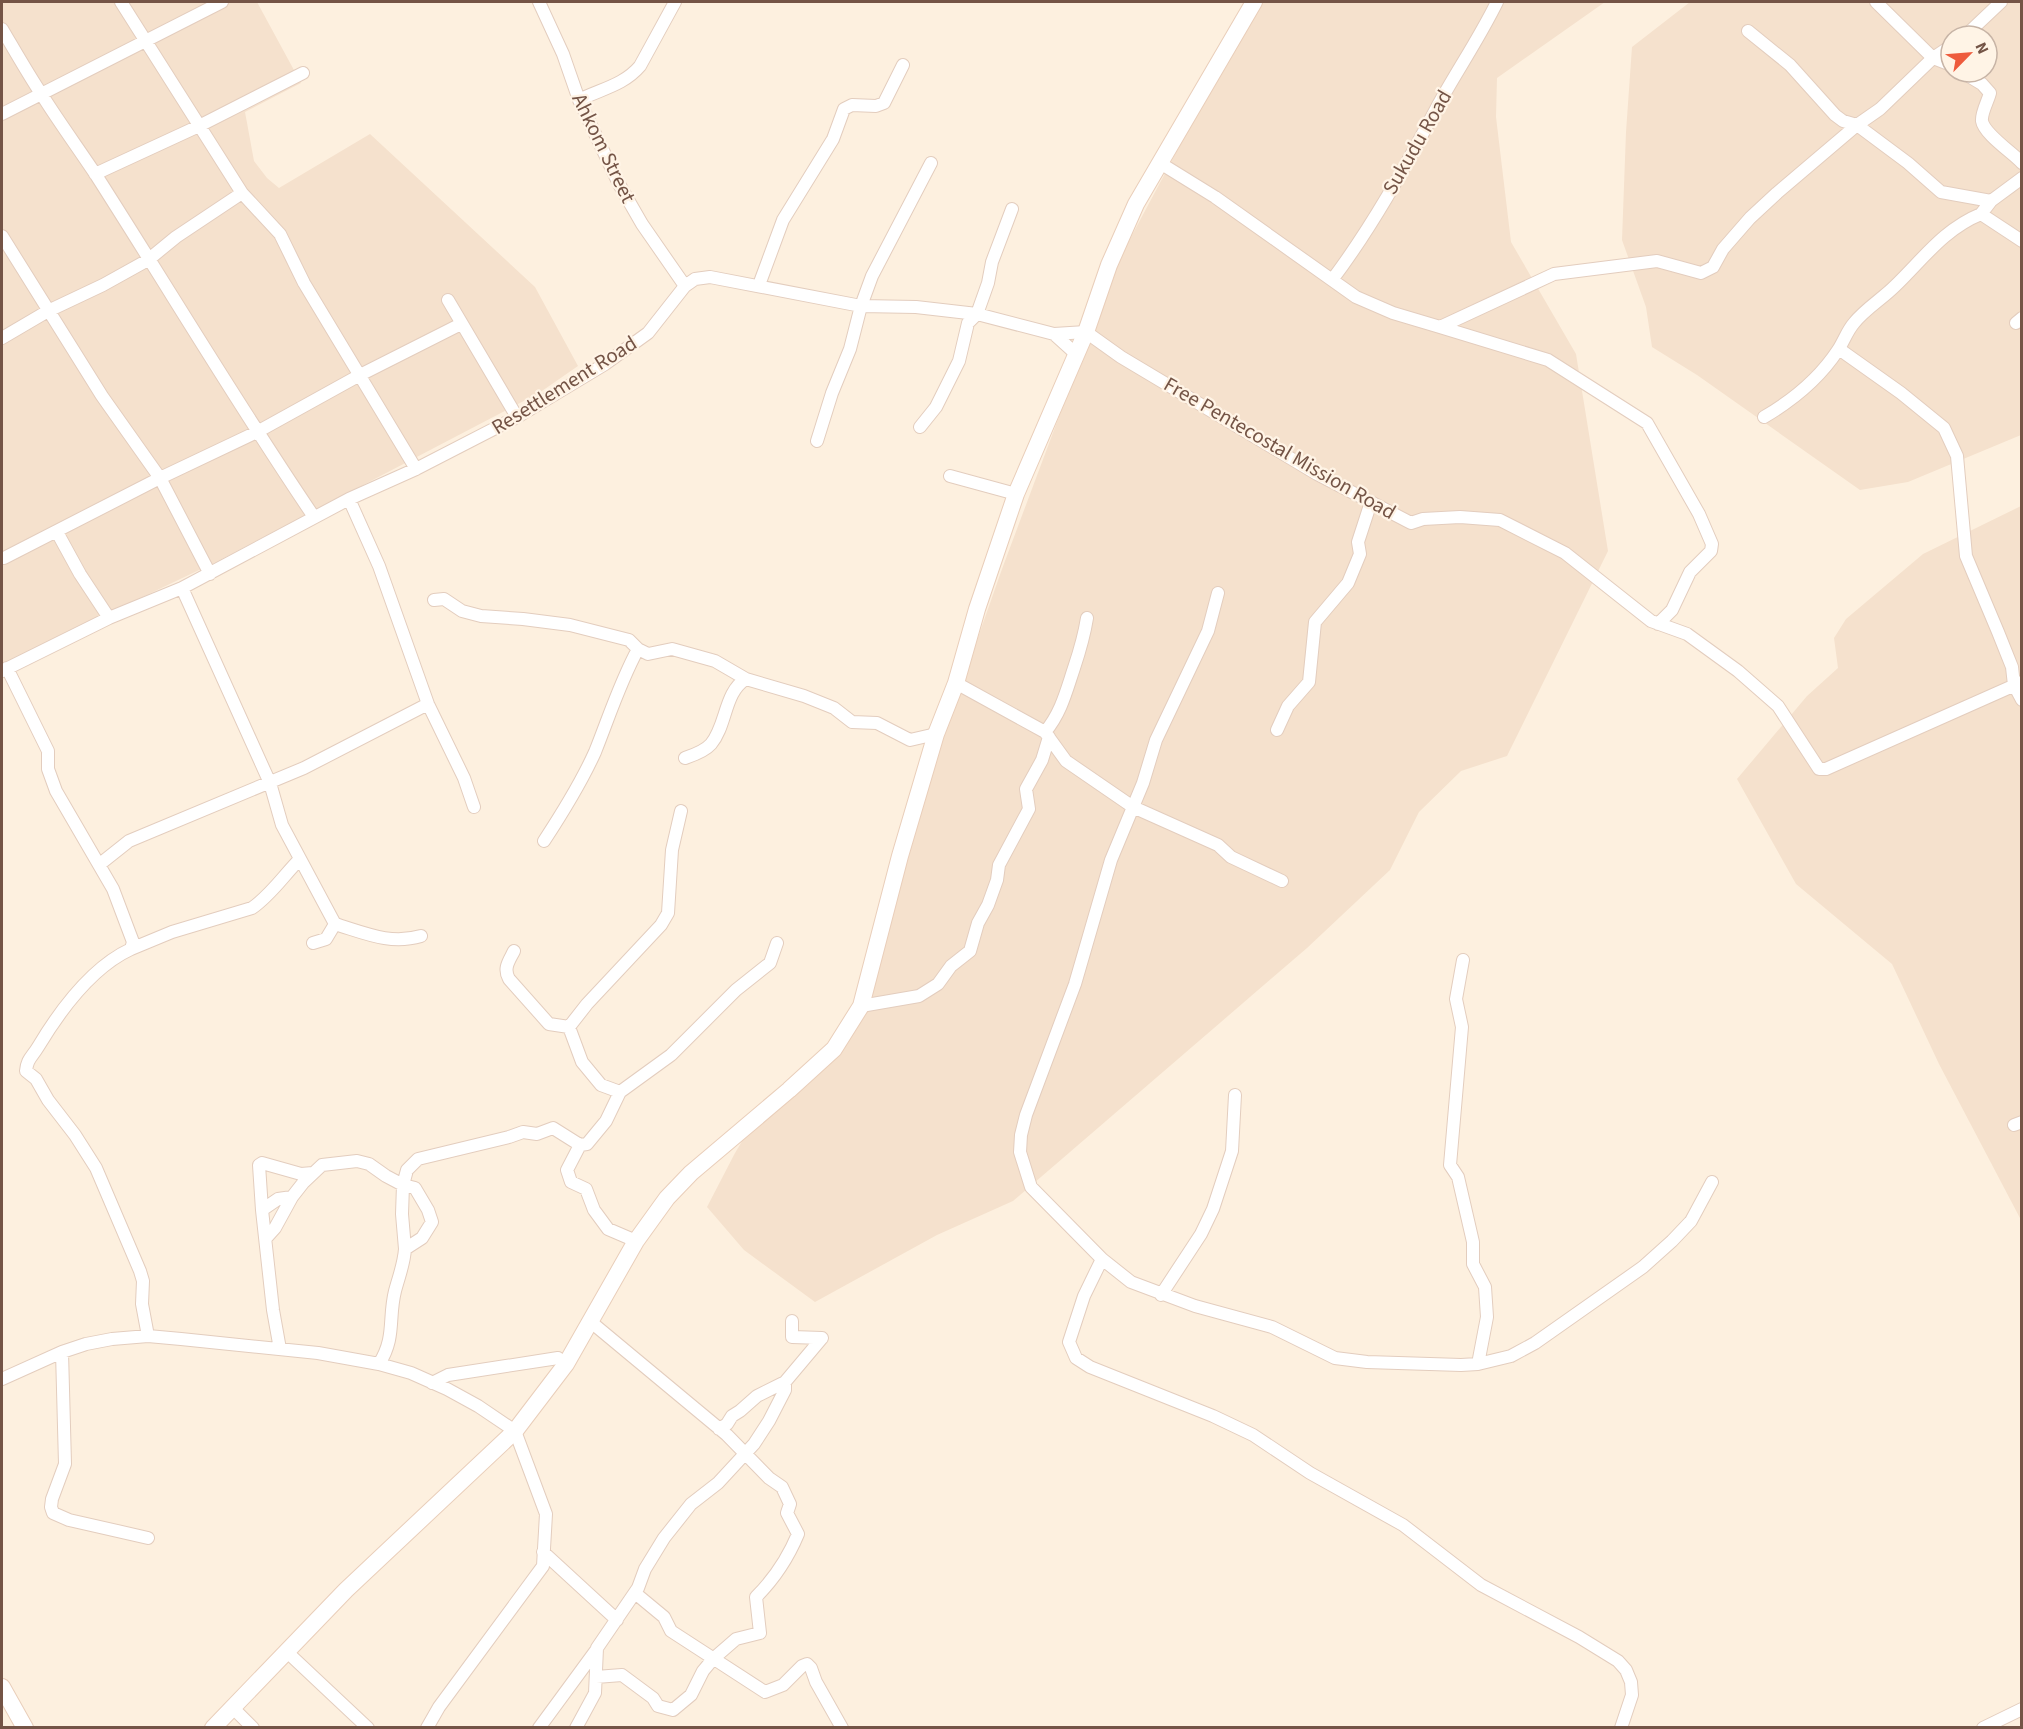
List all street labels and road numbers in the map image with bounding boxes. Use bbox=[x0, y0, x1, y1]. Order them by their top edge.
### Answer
street label: Sukudu Road bbox=[1375, 84, 1459, 200]
street label: Ahkom Street bbox=[565, 88, 643, 208]
street label: Resettlement Road bbox=[485, 328, 643, 442]
street label: Free Pentecostal Mission Road bbox=[1158, 369, 1402, 527]

